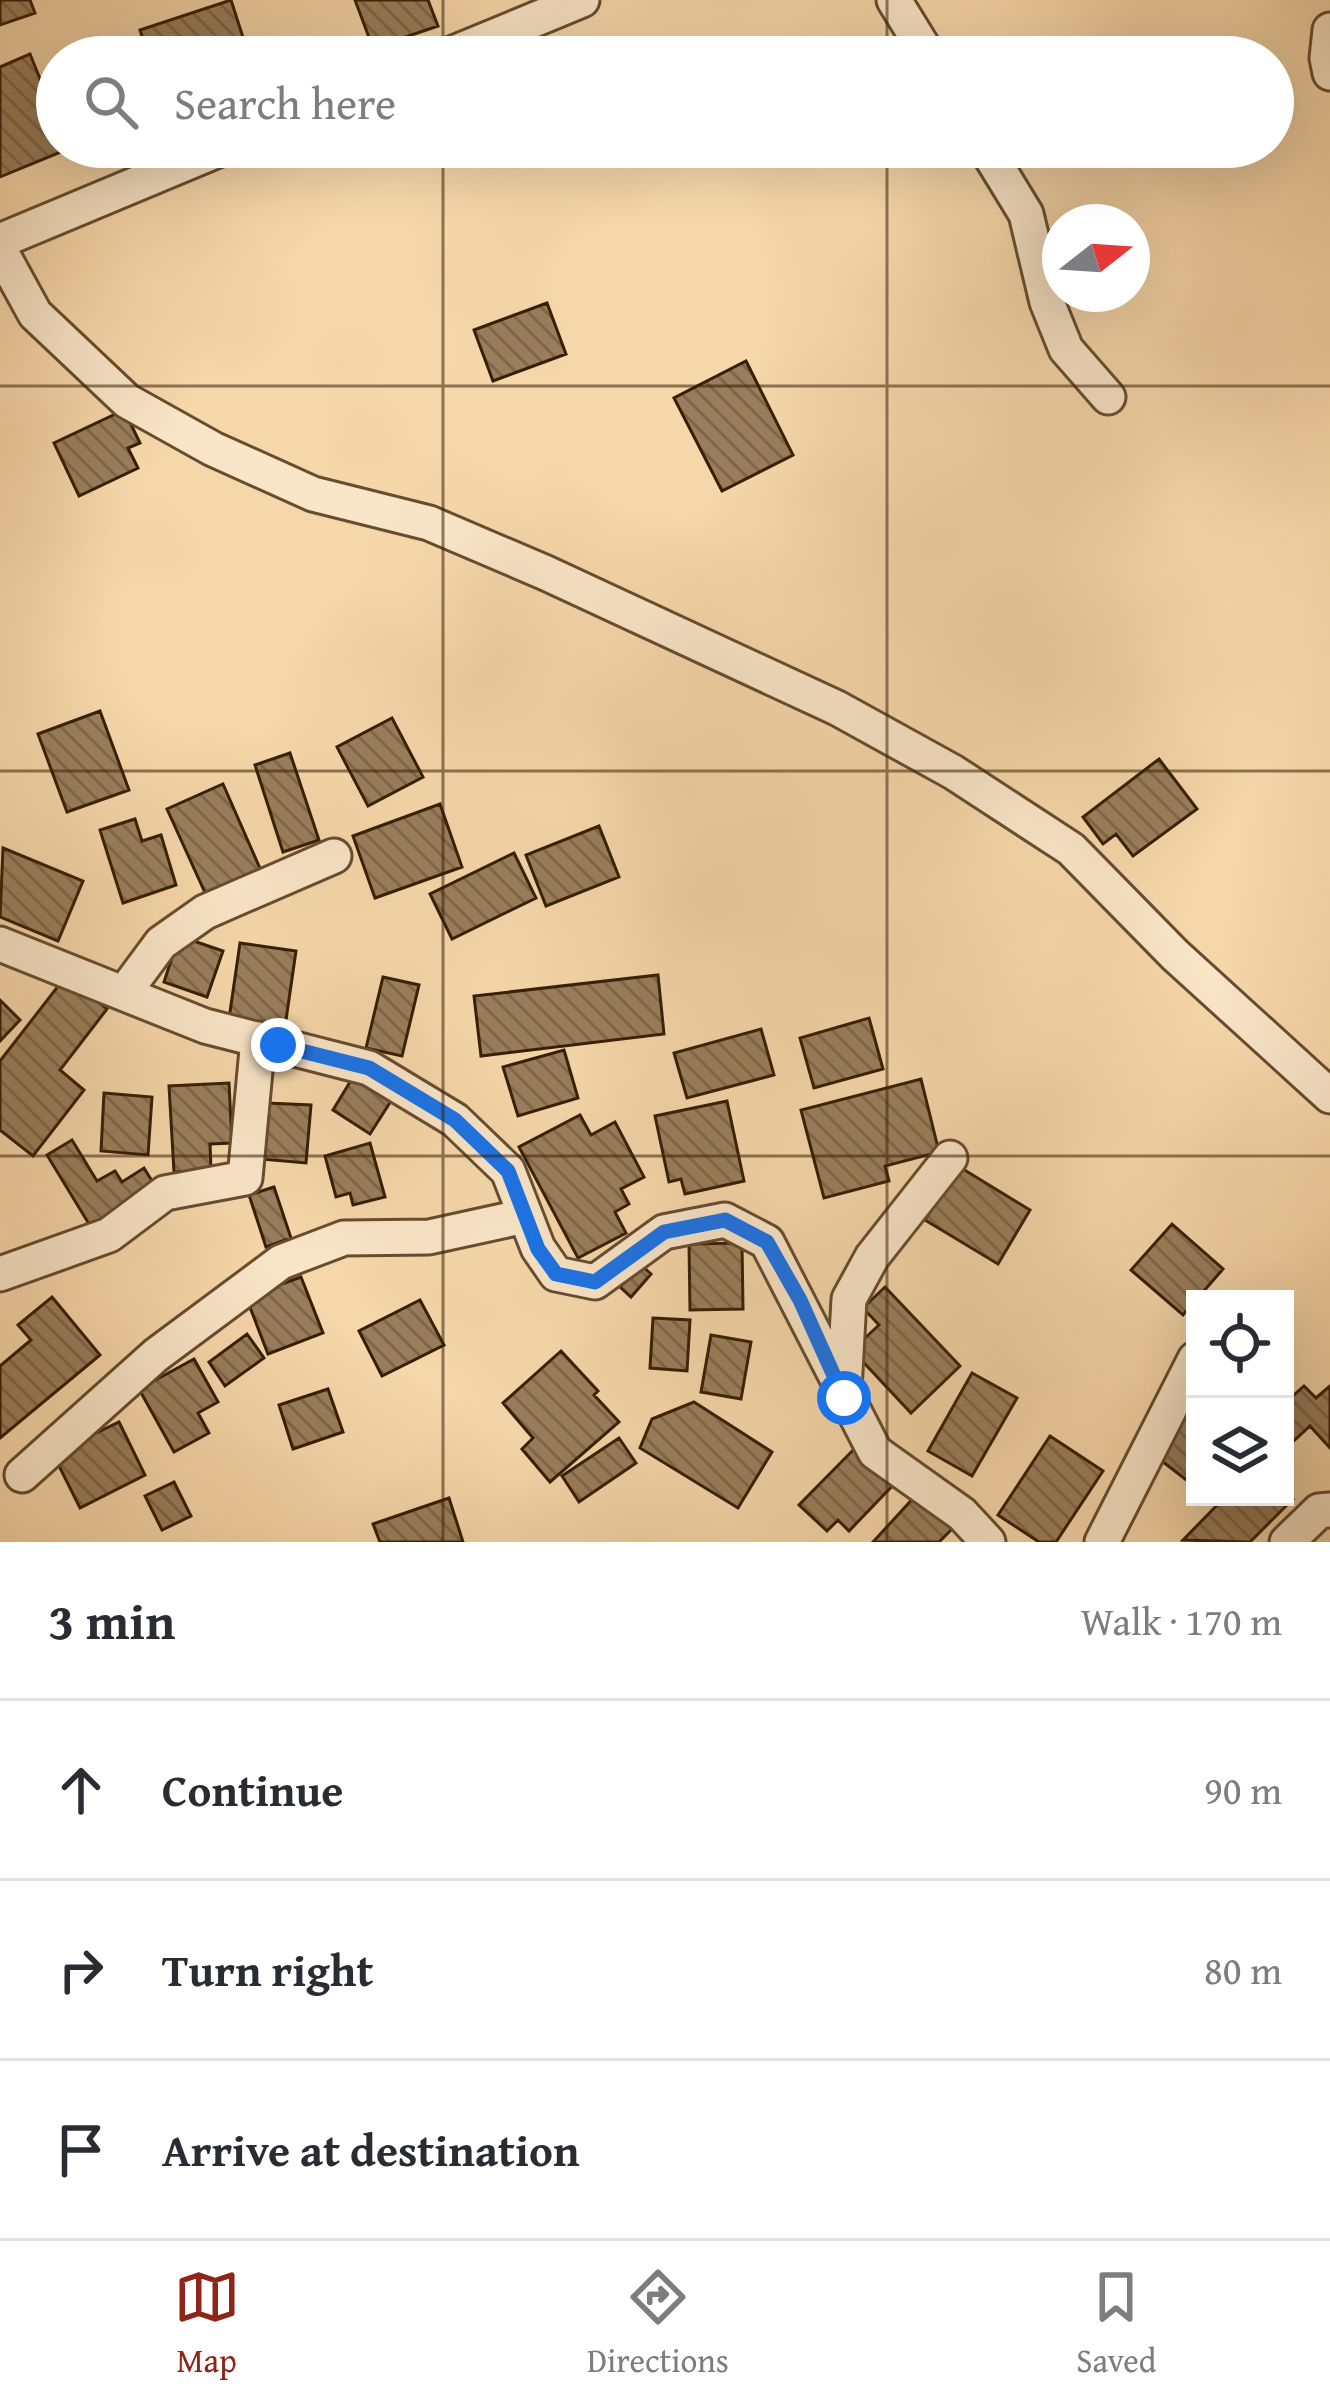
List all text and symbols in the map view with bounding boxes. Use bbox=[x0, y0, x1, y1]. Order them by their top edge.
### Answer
search box bbox=[36, 36, 1294, 168]
icon: search bbox=[78, 69, 144, 135]
text: Search here bbox=[174, 70, 396, 135]
north arrow bbox=[1042, 204, 1150, 312]
route end bbox=[251, 1018, 305, 1072]
map controls bbox=[1186, 1290, 1294, 1506]
button: locate bbox=[1186, 1290, 1294, 1398]
route start bbox=[817, 1371, 871, 1425]
button: layers bbox=[1186, 1398, 1294, 1506]
text: 3 min bbox=[48, 1583, 175, 1658]
text: Walk · 170 m bbox=[1081, 1592, 1282, 1649]
icon: ahead bbox=[48, 1757, 114, 1823]
text: Continue bbox=[162, 1757, 343, 1822]
text: 90 m bbox=[1204, 1761, 1282, 1818]
icon: right bbox=[48, 1937, 114, 2003]
text: Turn right bbox=[162, 1937, 374, 2002]
text: 80 m bbox=[1204, 1941, 1282, 1998]
icon: arrive bbox=[48, 2117, 114, 2183]
text: Arrive at destination bbox=[162, 2117, 580, 2182]
tab: Map bbox=[174, 2264, 240, 2384]
tab: Directions bbox=[587, 2264, 729, 2384]
tab: Saved bbox=[1076, 2264, 1156, 2384]

